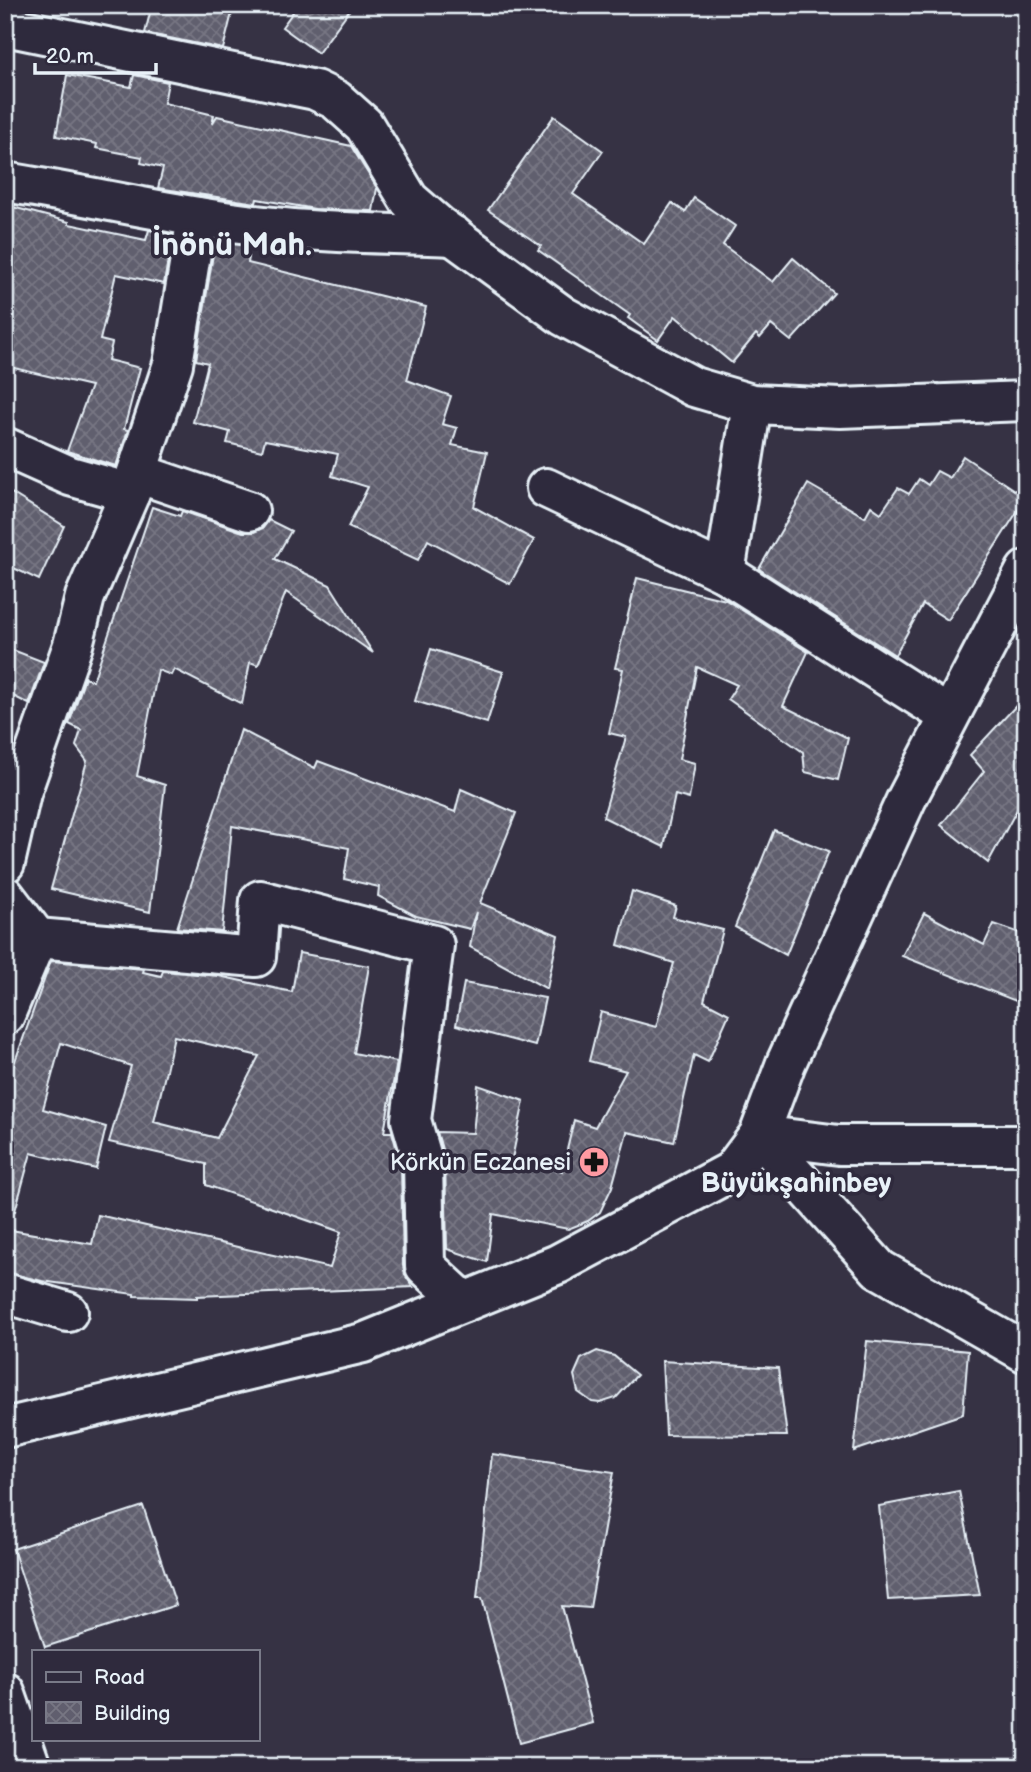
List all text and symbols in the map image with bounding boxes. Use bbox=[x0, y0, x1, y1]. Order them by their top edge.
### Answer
scale bar bbox=[35, 32, 156, 76]
text: 20 m bbox=[46, 44, 94, 69]
district label: İnönü Mah. bbox=[152, 224, 312, 265]
pharmacy icon: Körkün Eczanesi bbox=[577, 1145, 611, 1179]
place label: Körkün Eczanesi bbox=[390, 1148, 571, 1177]
district label: Büyükşahinbey bbox=[701, 1167, 892, 1200]
legend bbox=[32, 1650, 259, 1740]
text: Road bbox=[94, 1665, 145, 1690]
text: Building bbox=[94, 1701, 170, 1726]

